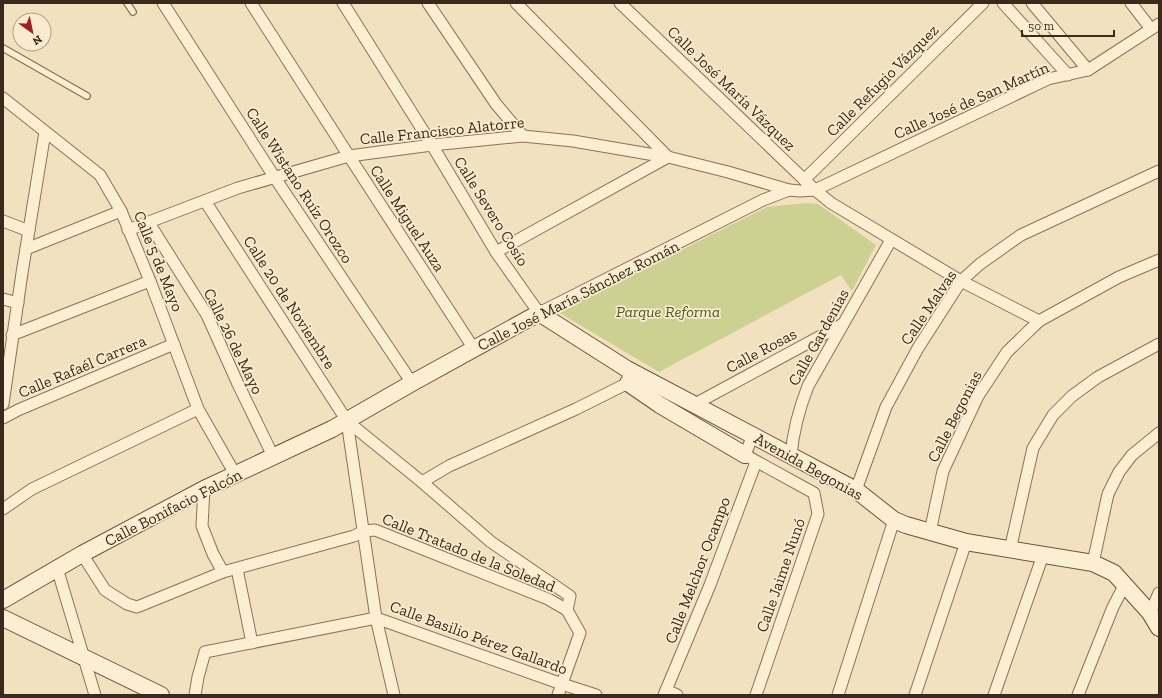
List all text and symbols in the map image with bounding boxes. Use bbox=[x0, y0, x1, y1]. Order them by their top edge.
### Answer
north arrow bbox=[12, 12, 52, 52]
scale bar bbox=[1022, 12, 1114, 38]
text: 50 m bbox=[1028, 19, 1055, 33]
street label: Calle Refugio Vázquez bbox=[822, 20, 942, 140]
street label: Calle José María Vázquez bbox=[663, 22, 800, 155]
text: N bbox=[30, 32, 44, 48]
street label: Calle José de San Martín bbox=[891, 57, 1052, 143]
street label: Calle Wistano Ruíz Orozco bbox=[242, 104, 357, 267]
street label: Calle Francisco Alatorre bbox=[359, 112, 525, 149]
street label: Calle Severo Cosío bbox=[450, 153, 533, 270]
street label: Calle Miguel Auza bbox=[366, 161, 449, 275]
street label: Calle 5 de Mayo bbox=[130, 208, 187, 314]
street label: Calle 20 de Noviembre bbox=[239, 232, 340, 372]
street label: Calle José María Sánchez Román bbox=[474, 236, 683, 355]
street label: Calle Malvas bbox=[896, 266, 960, 348]
street label: Calle 26 de Mayo bbox=[200, 285, 267, 397]
street label: Calle Gardenias bbox=[784, 285, 853, 389]
park label: Parque Reforma bbox=[616, 302, 720, 321]
street label: Calle Rosas bbox=[723, 324, 800, 377]
street label: Calle Rafaél Carrera bbox=[15, 331, 149, 402]
street label: Calle Begonias bbox=[923, 367, 986, 465]
street label: Avenida Begonias bbox=[751, 429, 866, 504]
street label: Calle Bonifacio Falcón bbox=[102, 464, 246, 550]
street label: Calle Melchor Ocampo bbox=[661, 494, 734, 646]
street label: Calle Tratado de la Soledad bbox=[379, 509, 558, 596]
street label: Calle Jaime Nunó bbox=[752, 516, 809, 635]
street label: Calle Basilio Pérez Gallardo bbox=[387, 596, 570, 678]

